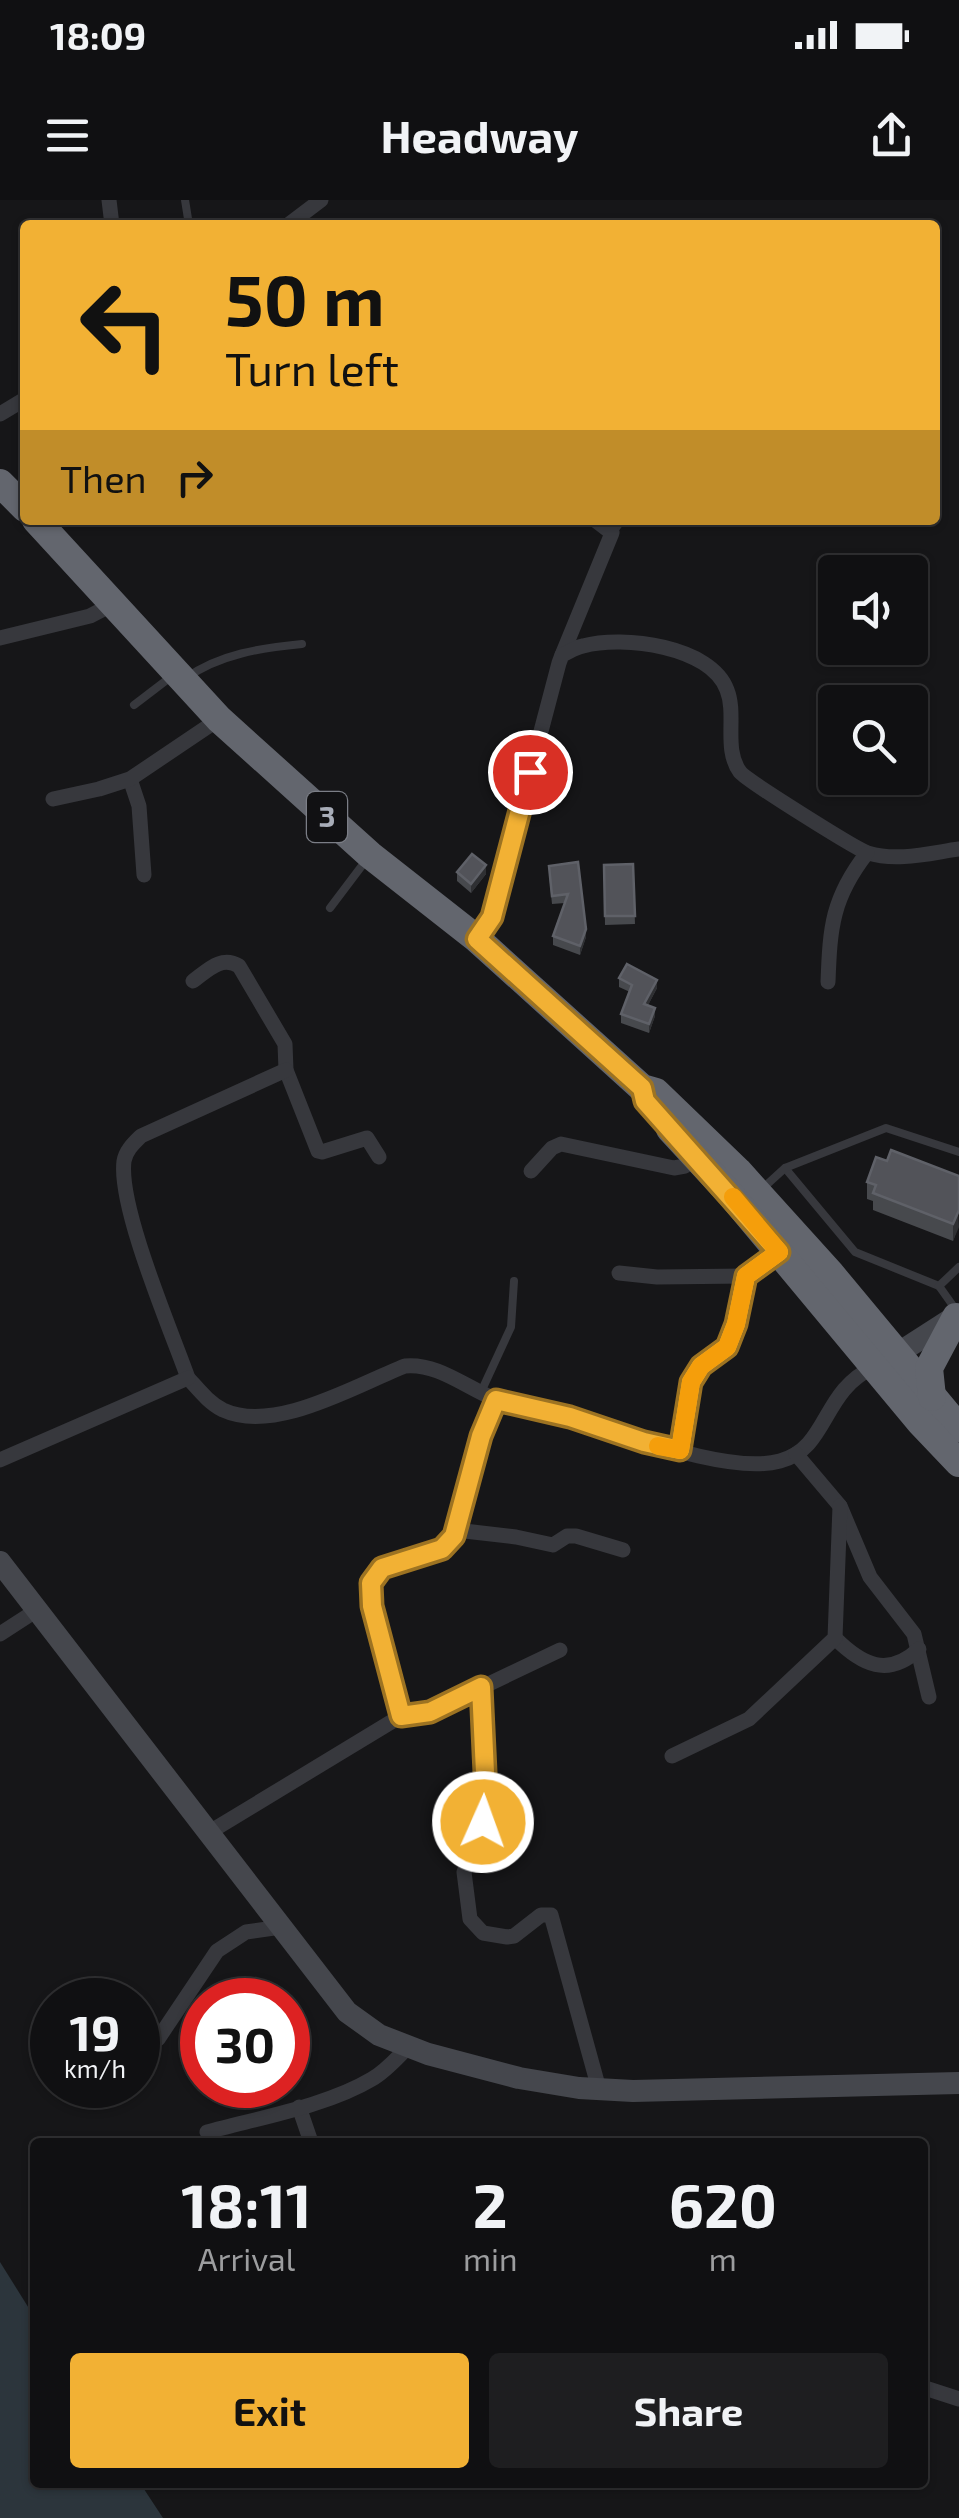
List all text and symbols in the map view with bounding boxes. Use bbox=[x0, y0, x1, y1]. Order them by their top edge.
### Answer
text: 18:09 bbox=[50, 12, 146, 58]
icon: menu bbox=[40, 108, 95, 163]
text: Headway bbox=[381, 108, 578, 162]
icon: share bbox=[864, 108, 919, 163]
text: 50 m bbox=[225, 256, 385, 340]
icon: left bbox=[60, 260, 190, 390]
text: Turn left bbox=[225, 341, 399, 395]
icon: right bbox=[167, 450, 222, 505]
text: Then bbox=[60, 455, 147, 501]
map controls bbox=[818, 555, 928, 795]
button: sound bbox=[818, 555, 928, 665]
button: search bbox=[818, 685, 928, 795]
pin bbox=[488, 730, 573, 815]
icon: arrive bbox=[503, 745, 558, 800]
road number: 3 bbox=[307, 792, 347, 842]
position arrow bbox=[431, 1770, 535, 1874]
speed limit sign: 30 bbox=[180, 1978, 310, 2108]
text: 19 bbox=[69, 2001, 121, 2061]
text: km/h bbox=[64, 2053, 126, 2083]
text: 18:11 bbox=[181, 2168, 312, 2240]
text: 2 bbox=[473, 2168, 508, 2240]
text: 620 bbox=[669, 2168, 777, 2240]
text: Arrival bbox=[198, 2239, 295, 2277]
text: min bbox=[463, 2239, 518, 2277]
text: m bbox=[709, 2239, 737, 2277]
button: Exit bbox=[70, 2353, 469, 2468]
button: Share bbox=[489, 2353, 888, 2468]

